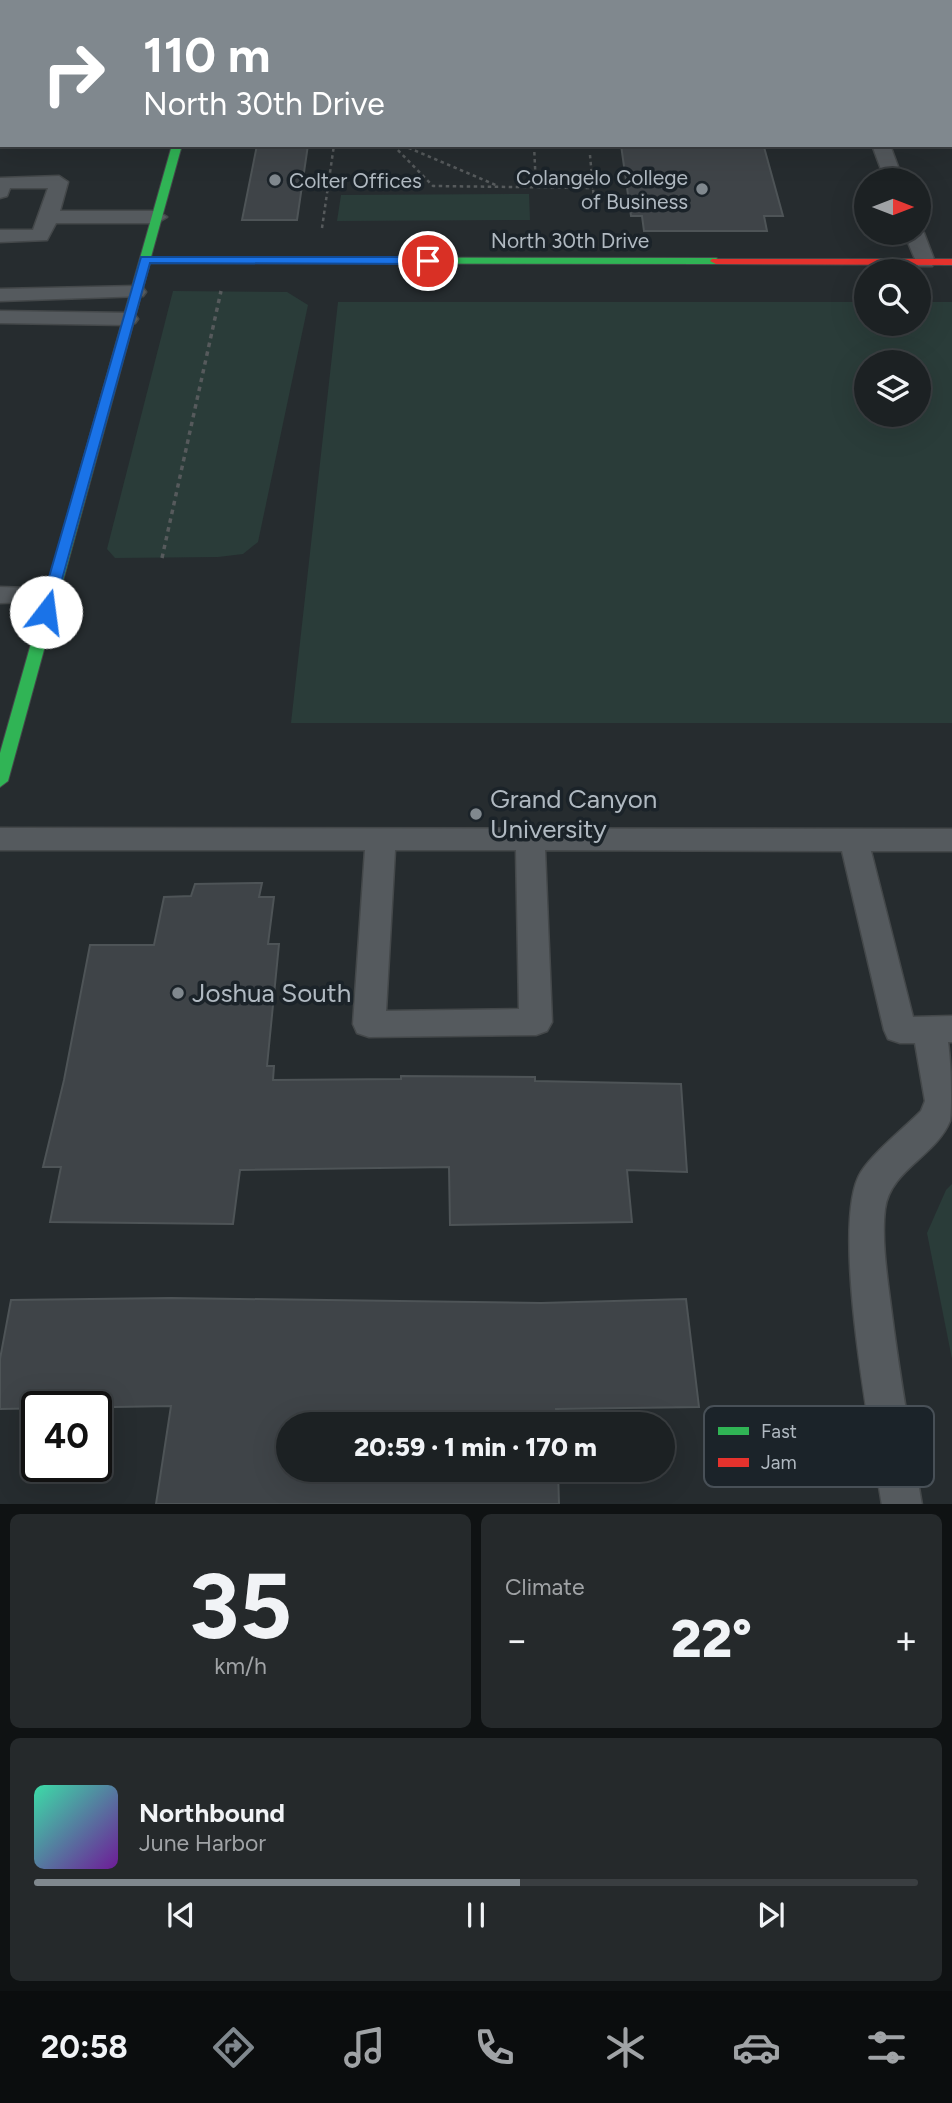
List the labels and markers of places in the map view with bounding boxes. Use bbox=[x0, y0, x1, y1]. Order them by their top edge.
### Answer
place label: Colangelo College of Business bbox=[516, 165, 688, 214]
place label: Colter Offices bbox=[289, 168, 422, 193]
marker: Colter Offices bbox=[267, 172, 283, 188]
marker: Colangelo College of Business bbox=[694, 181, 710, 197]
pin bbox=[398, 231, 458, 291]
place label: Grand Canyon University bbox=[490, 783, 657, 845]
marker: Grand Canyon University bbox=[468, 806, 484, 822]
place label: Joshua South bbox=[192, 977, 351, 1009]
marker: Joshua South bbox=[170, 985, 186, 1001]

